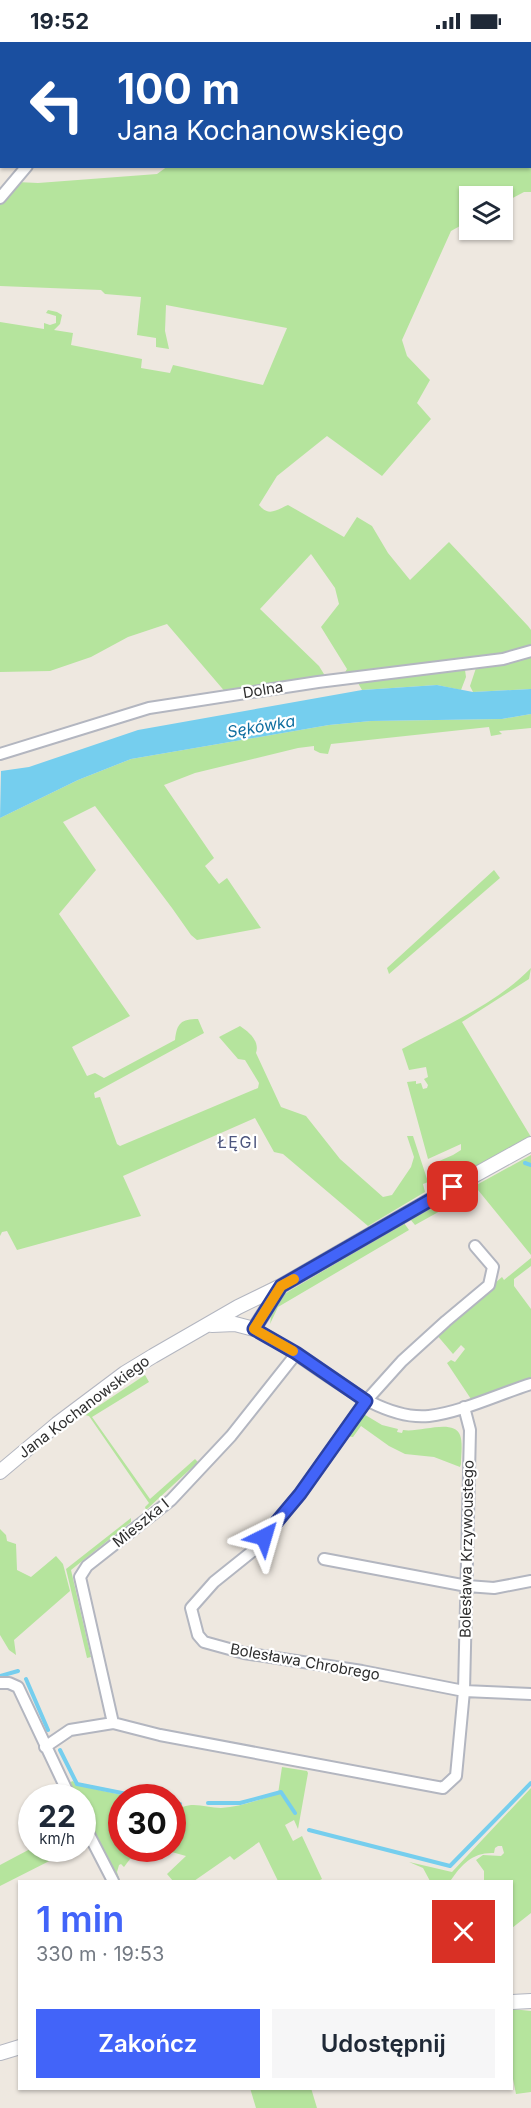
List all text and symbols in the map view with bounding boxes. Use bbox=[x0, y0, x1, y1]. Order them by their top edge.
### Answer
text: 19:52 bbox=[30, 8, 89, 34]
text: 100 m bbox=[117, 63, 240, 114]
icon: left bbox=[18, 66, 96, 144]
text: Jana Kochanowskiego bbox=[117, 114, 404, 147]
map controls bbox=[459, 186, 513, 240]
button: layers bbox=[459, 186, 513, 240]
street label: Dolna bbox=[241, 677, 285, 702]
water label: Sękówka bbox=[226, 710, 297, 742]
district label: ŁĘGI bbox=[217, 1132, 259, 1152]
pin bbox=[427, 1161, 478, 1212]
icon: arrive bbox=[436, 1170, 469, 1203]
street label: Jana Kochanowskiego bbox=[14, 1351, 153, 1462]
street label: Bolesława Krzywoustego bbox=[455, 1460, 478, 1638]
street label: Mieszka I bbox=[109, 1494, 173, 1551]
position arrow bbox=[232, 1505, 296, 1569]
street label: Bolesława Chrobrego bbox=[229, 1639, 381, 1684]
speed limit sign: 30 bbox=[108, 1784, 186, 1862]
text: 22 bbox=[38, 1798, 76, 1834]
text: km/h bbox=[39, 1829, 75, 1848]
text: 1 min bbox=[36, 1897, 124, 1941]
button: close bbox=[432, 1900, 495, 1963]
text: 330 m · 19:53 bbox=[36, 1942, 164, 1966]
button: Zakończ bbox=[36, 2009, 260, 2078]
button: Udostępnij bbox=[272, 2009, 495, 2078]

